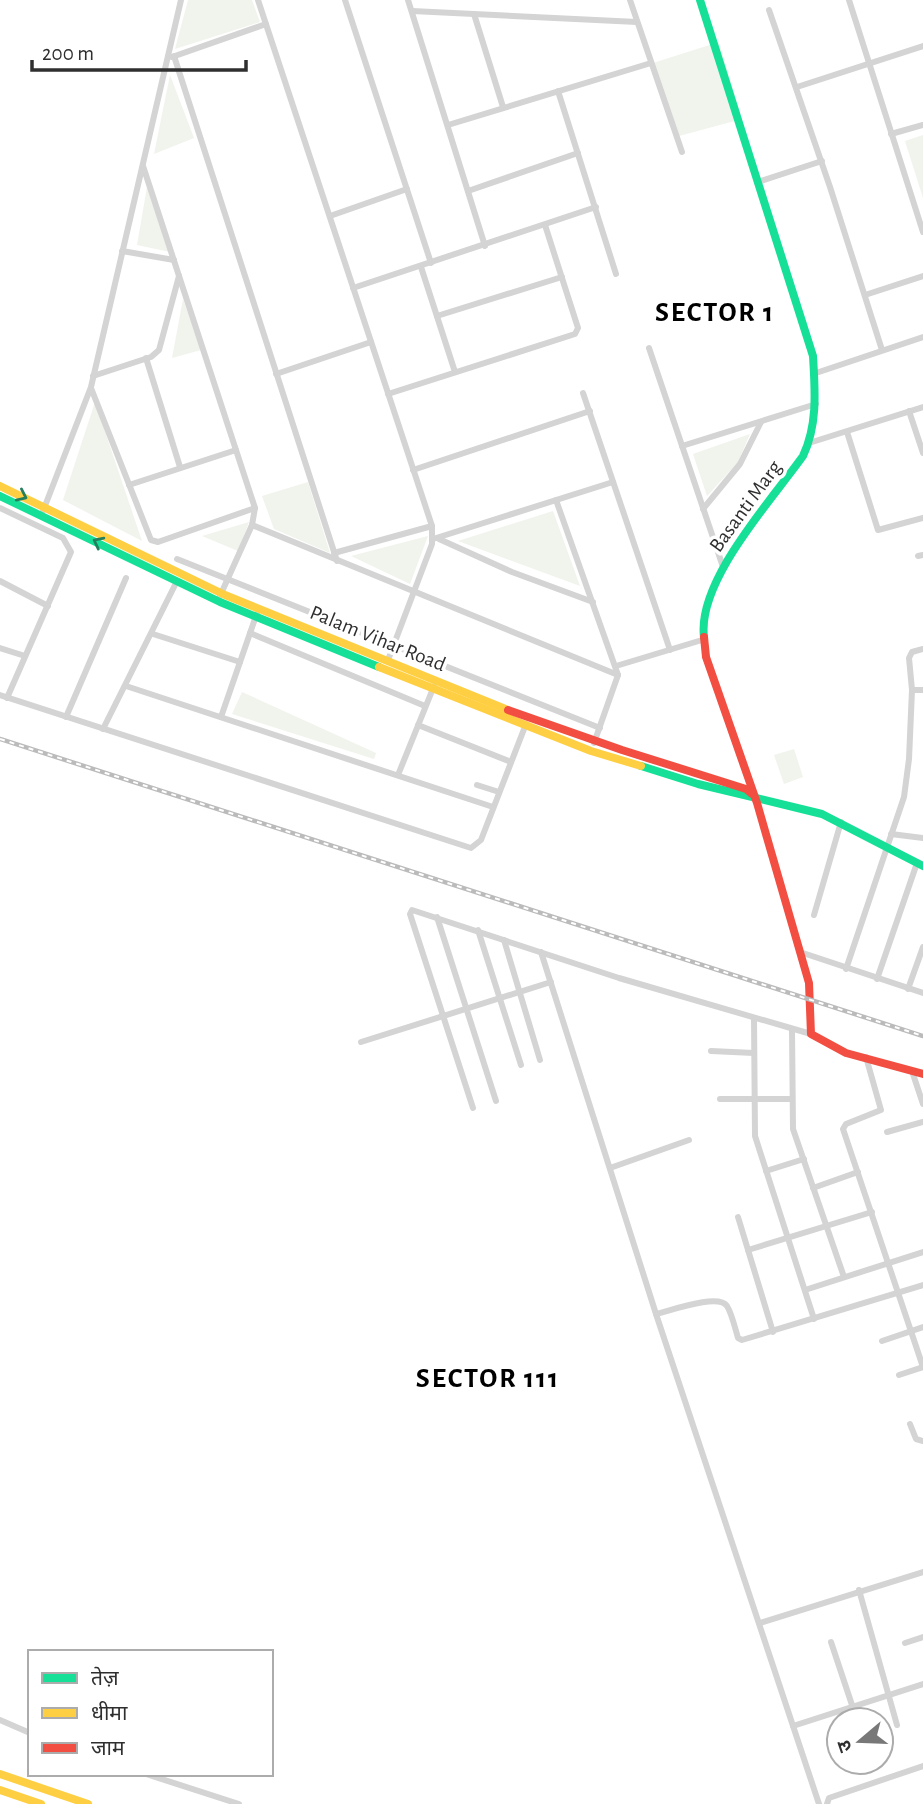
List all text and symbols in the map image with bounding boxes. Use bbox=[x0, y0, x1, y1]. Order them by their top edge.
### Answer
scale bar bbox=[32, 28, 245, 72]
text: 200 m bbox=[42, 43, 94, 64]
district label: SECTOR 1 bbox=[655, 299, 775, 327]
street label: Basanti Marg bbox=[705, 456, 786, 556]
one-way arrow bbox=[15, 488, 27, 502]
one-way arrow bbox=[93, 537, 105, 551]
street label: Palam Vihar Road bbox=[307, 602, 449, 675]
district label: SECTOR 111 bbox=[416, 1365, 560, 1393]
legend bbox=[28, 1650, 273, 1776]
text: तेज़ bbox=[91, 1666, 119, 1689]
text: धीमा bbox=[91, 1701, 128, 1724]
north arrow bbox=[825, 1706, 895, 1776]
text: उ bbox=[834, 1737, 856, 1754]
text: जाम bbox=[91, 1738, 125, 1759]

